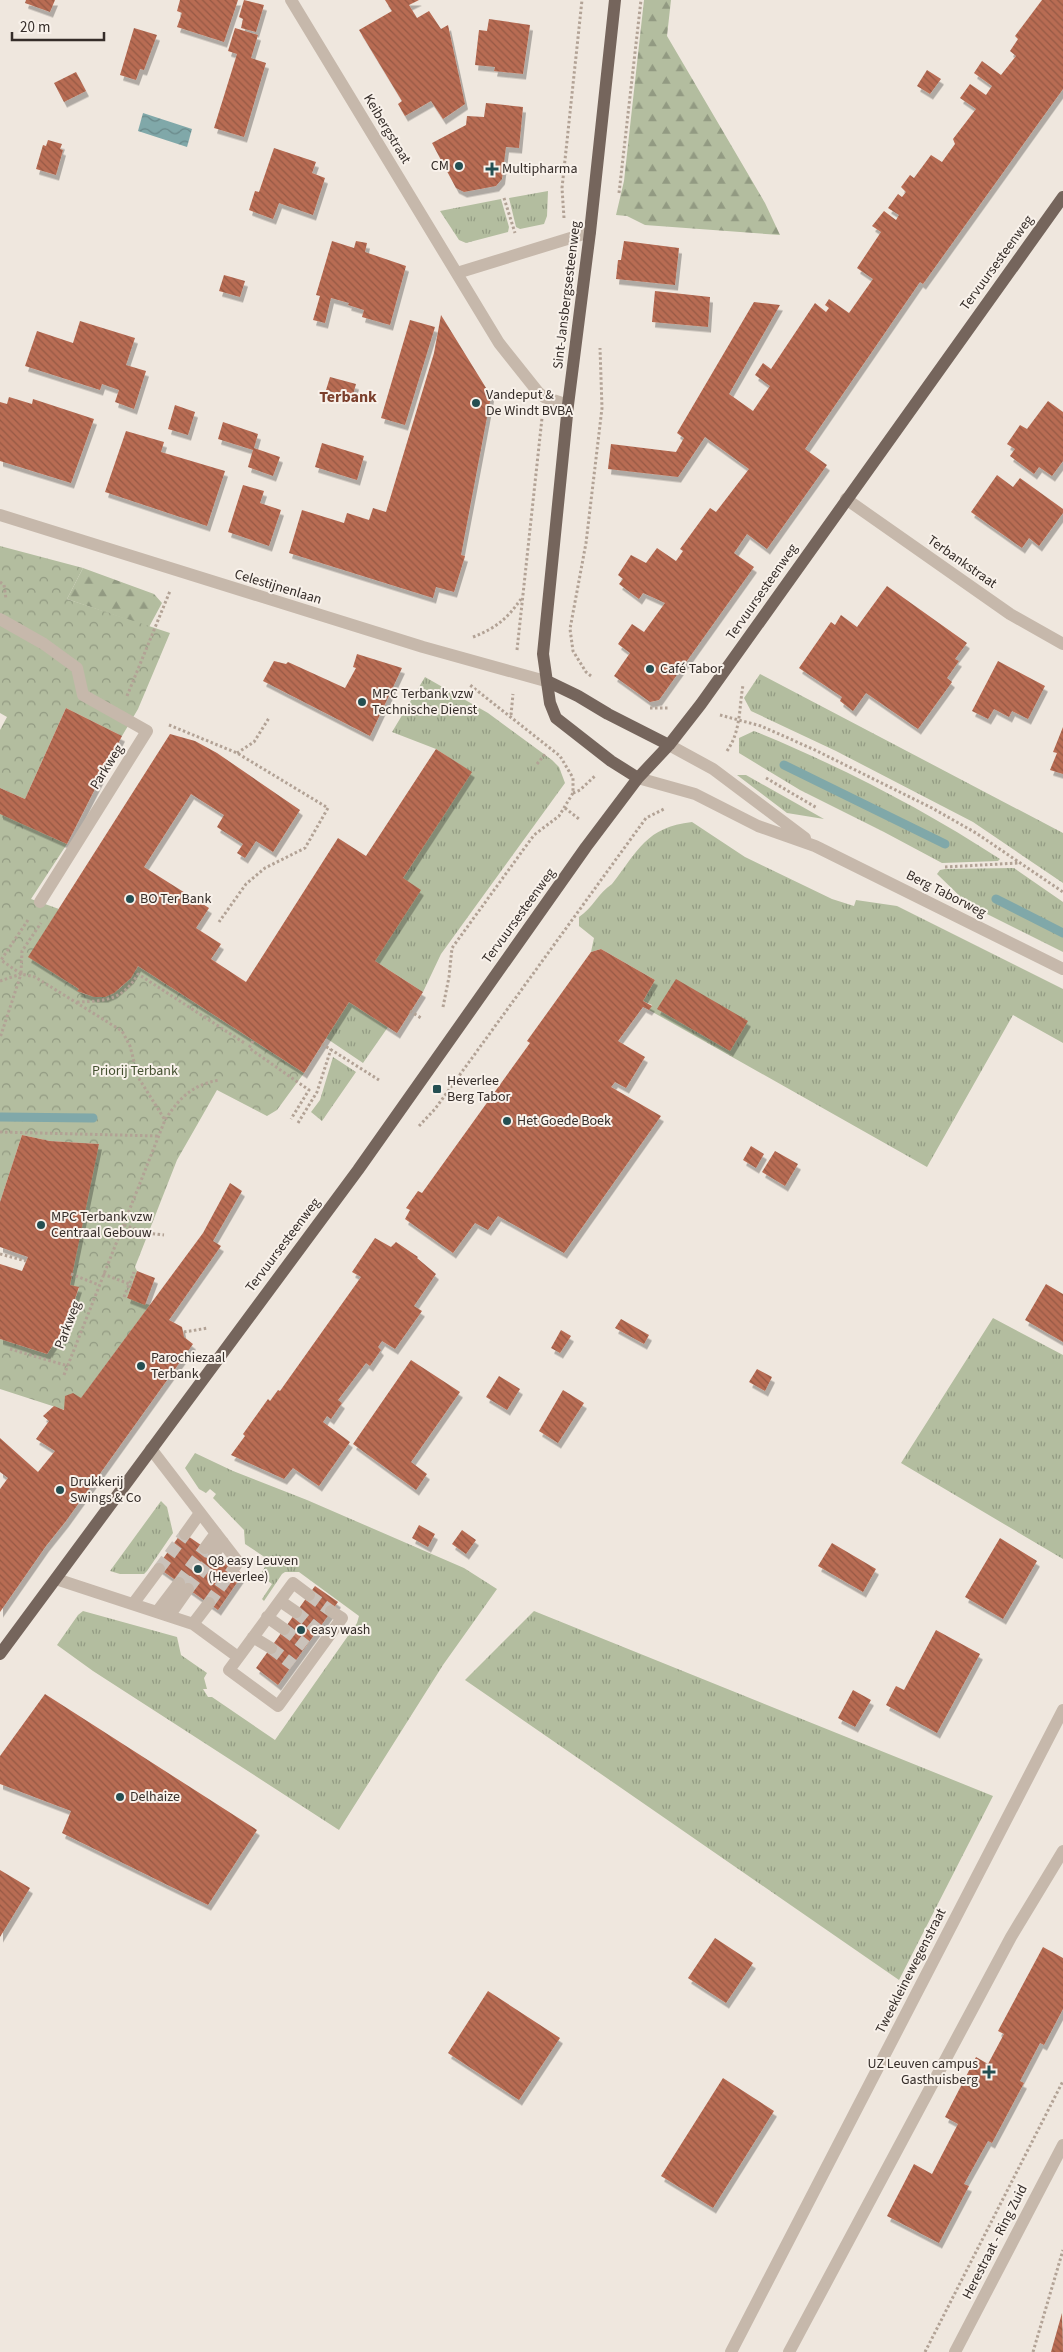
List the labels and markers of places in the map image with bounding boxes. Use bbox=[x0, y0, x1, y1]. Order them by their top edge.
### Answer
place label: CM bbox=[431, 156, 449, 176]
place label: Multipharma bbox=[502, 159, 578, 179]
marker: CM bbox=[453, 160, 465, 172]
marker: Multipharma bbox=[486, 163, 498, 175]
place label: Vandeput & De Windt BVBA bbox=[486, 385, 573, 421]
marker: Vandeput & De Windt BVBA bbox=[470, 397, 482, 409]
place label: Café Tabor bbox=[660, 659, 723, 679]
marker: Café Tabor bbox=[644, 663, 656, 675]
place label: MPC Terbank vzw Technische Dienst bbox=[372, 684, 477, 720]
marker: MPC Terbank vzw Technische Dienst bbox=[356, 696, 368, 708]
place label: BO Ter Bank bbox=[140, 889, 211, 909]
marker: BO Ter Bank bbox=[124, 893, 136, 905]
place label: Heverlee Berg Tabor bbox=[447, 1071, 511, 1107]
marker: Heverlee Berg Tabor bbox=[431, 1083, 443, 1095]
place label: Het Goede Boek bbox=[517, 1111, 611, 1131]
marker: Het Goede Boek bbox=[501, 1115, 513, 1127]
place label: MPC Terbank vzw Centraal Gebouw bbox=[51, 1207, 153, 1243]
marker: MPC Terbank vzw Centraal Gebouw bbox=[35, 1219, 47, 1231]
place label: Parochiezaal Terbank bbox=[151, 1348, 226, 1384]
marker: Parochiezaal Terbank bbox=[135, 1360, 147, 1372]
place label: Drukkerij Swings & Co bbox=[70, 1472, 141, 1508]
marker: Drukkerij Swings & Co bbox=[54, 1484, 66, 1496]
place label: Q8 easy Leuven (Heverlee) bbox=[208, 1551, 298, 1587]
marker: Q8 easy Leuven (Heverlee) bbox=[192, 1563, 204, 1575]
place label: easy wash bbox=[311, 1620, 370, 1640]
marker: easy wash bbox=[295, 1624, 307, 1636]
place label: Delhaize bbox=[130, 1787, 180, 1807]
marker: Delhaize bbox=[114, 1791, 126, 1803]
place label: UZ Leuven campus Gasthuisberg bbox=[867, 2054, 978, 2090]
marker: UZ Leuven campus Gasthuisberg bbox=[982, 2065, 996, 2079]

